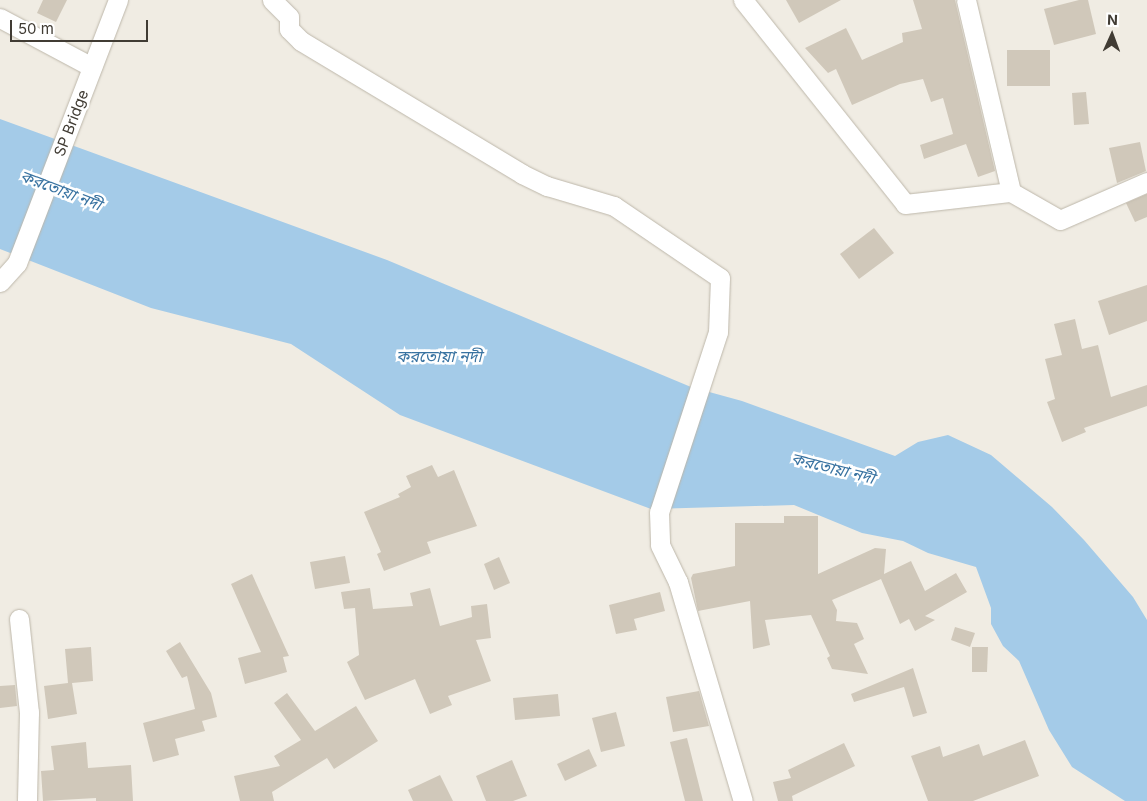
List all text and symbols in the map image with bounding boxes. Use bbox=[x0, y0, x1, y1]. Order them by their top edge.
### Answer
scale bar bbox=[12, 10, 150, 42]
north arrow bbox=[1087, 10, 1137, 60]
text: N bbox=[1107, 11, 1118, 28]
text: 50 m bbox=[18, 19, 54, 38]
street label: SP Bridge bbox=[50, 87, 92, 159]
water label: করতোয়া নদী bbox=[18, 166, 104, 214]
water label: করতোয়া নদী bbox=[396, 346, 482, 366]
water label: করতোয়া নদী bbox=[789, 448, 877, 488]

